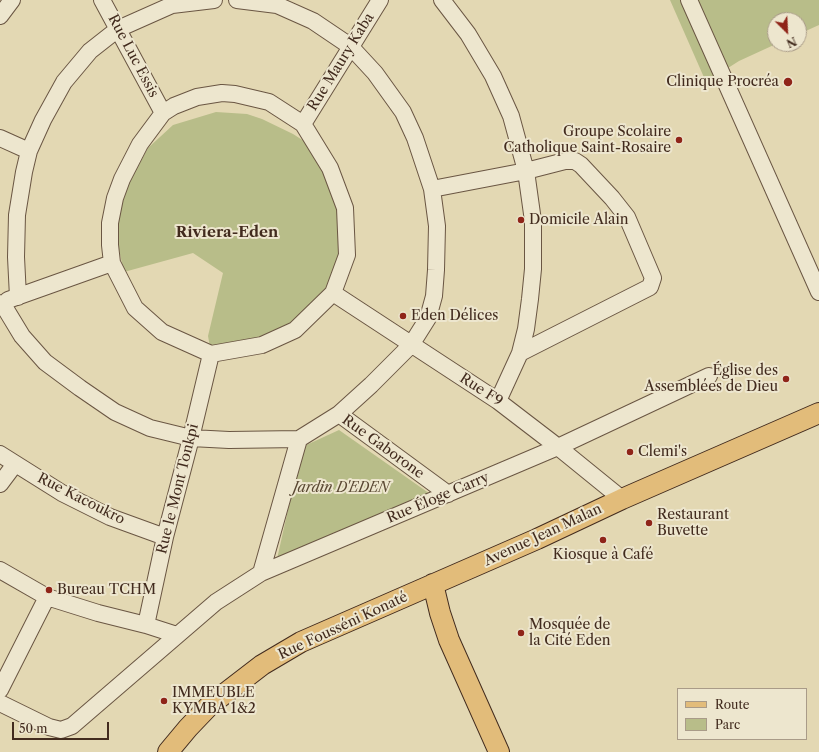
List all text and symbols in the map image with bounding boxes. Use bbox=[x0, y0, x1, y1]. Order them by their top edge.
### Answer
street label: Rue Maury Kaba bbox=[304, 10, 378, 114]
street label: Rue Luc Essis bbox=[104, 12, 162, 100]
north arrow bbox=[767, 12, 807, 52]
text: N bbox=[784, 34, 799, 50]
place label: Clinique Procréa bbox=[666, 74, 779, 90]
marker: Clinique Procréa bbox=[782, 76, 794, 88]
place label: Groupe Scolaire Catholique Saint-Rosaire bbox=[503, 124, 671, 156]
marker: Groupe Scolaire Catholique Saint-Rosaire bbox=[674, 135, 684, 145]
place label: Domicile Alain bbox=[529, 212, 629, 228]
marker: Domicile Alain bbox=[516, 215, 526, 225]
district label: Riviera-Eden bbox=[176, 224, 278, 242]
place label: Eden Délices bbox=[411, 308, 498, 324]
marker: Eden Délices bbox=[398, 311, 408, 321]
place label: Église des Assemblées de Dieu bbox=[644, 363, 778, 396]
street label: Rue F9 bbox=[456, 370, 506, 410]
marker: Église des Assemblées de Dieu bbox=[781, 374, 791, 384]
street label: Rue Gaborone bbox=[339, 412, 427, 482]
street label: Rue le Mont Tonkpi bbox=[154, 422, 202, 556]
place label: Clemi's bbox=[638, 444, 687, 460]
marker: Clemi's bbox=[625, 447, 635, 457]
street label: Rue Éloge Carry bbox=[384, 469, 492, 527]
street label: Rue Kacoukro bbox=[35, 470, 127, 528]
park label: Jardin D'EDEN bbox=[293, 480, 389, 496]
street label: Avenue Jean Malan bbox=[482, 500, 604, 570]
place label: Restaurant Buvette bbox=[657, 507, 729, 540]
marker: Restaurant Buvette bbox=[644, 518, 654, 528]
marker: Kiosque à Café bbox=[598, 535, 608, 545]
place label: Kiosque à Café bbox=[553, 547, 653, 563]
place label: Bureau TCHM bbox=[57, 582, 156, 598]
marker: Bureau TCHM bbox=[44, 585, 54, 595]
street label: Rue Fousséni Konaté bbox=[276, 589, 410, 663]
place label: Mosquée de la Cité Eden bbox=[529, 617, 611, 650]
marker: Mosquée de la Cité Eden bbox=[516, 628, 526, 638]
place label: IMMEUBLE KYMBA 1&2 bbox=[172, 685, 256, 718]
legend bbox=[677, 688, 807, 740]
marker: IMMEUBLE KYMBA 1&2 bbox=[159, 696, 169, 706]
text: Route bbox=[715, 697, 749, 712]
scale bar bbox=[14, 714, 111, 740]
text: Parc bbox=[715, 717, 740, 732]
text: 50 m bbox=[19, 721, 48, 736]

